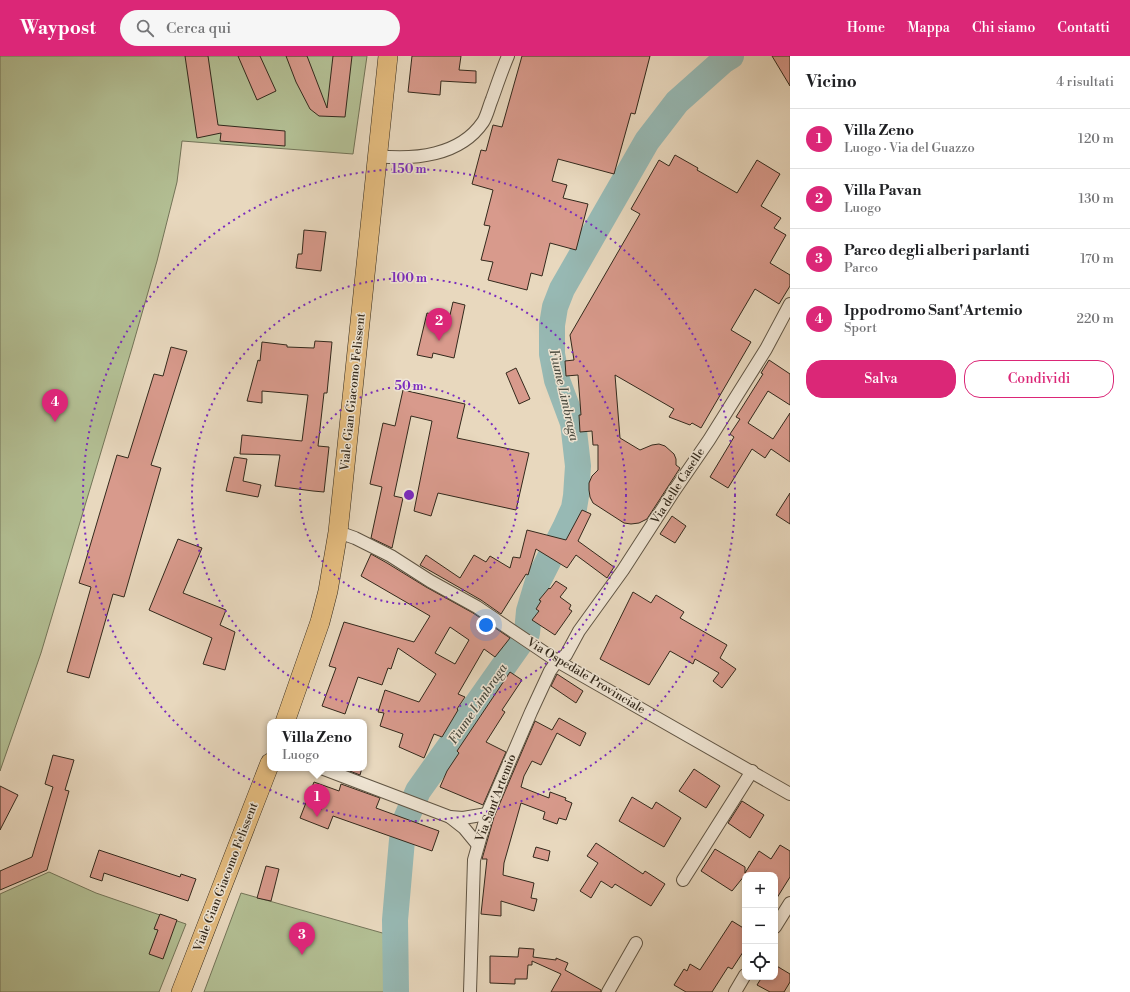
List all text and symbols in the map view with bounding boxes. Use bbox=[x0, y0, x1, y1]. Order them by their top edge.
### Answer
search box bbox=[120, 10, 400, 46]
text: Waypost bbox=[20, 16, 96, 40]
icon: search bbox=[134, 17, 156, 39]
text: Cerca qui bbox=[166, 19, 231, 38]
text: Home bbox=[847, 19, 885, 37]
text: Mappa bbox=[907, 19, 950, 37]
text: Chi siamo bbox=[972, 19, 1035, 37]
text: Contatti bbox=[1057, 19, 1110, 37]
text: Vicino bbox=[806, 71, 857, 93]
text: 4 risultati bbox=[1056, 74, 1114, 90]
text: Villa Zeno bbox=[844, 121, 914, 140]
text: 1 bbox=[816, 131, 822, 147]
text: 120 m bbox=[1078, 131, 1114, 147]
text: Luogo · Via del Guazzo bbox=[844, 140, 975, 156]
text: 150 m bbox=[392, 162, 426, 177]
text: Villa Pavan bbox=[844, 181, 921, 200]
text: 2 bbox=[815, 191, 823, 207]
text: 130 m bbox=[1079, 191, 1114, 207]
text: Luogo bbox=[844, 200, 881, 216]
text: Parco degli alberi parlanti bbox=[844, 241, 1029, 260]
text: 3 bbox=[815, 251, 823, 267]
text: 170 m bbox=[1080, 251, 1114, 267]
text: Parco bbox=[844, 260, 878, 276]
text: 100 m bbox=[391, 271, 427, 286]
text: Ippodromo Sant'Artemio bbox=[844, 301, 1022, 320]
pin: 2 bbox=[426, 308, 452, 341]
text: 4 bbox=[815, 311, 823, 327]
text: 220 m bbox=[1076, 311, 1114, 327]
street label: Viale Gian Giacomo Felissent bbox=[337, 312, 369, 473]
text: Sport bbox=[844, 320, 877, 336]
water label: Fiume Limbraga bbox=[546, 348, 583, 443]
button: Salva bbox=[806, 360, 956, 398]
button: Condividi bbox=[964, 360, 1114, 398]
text: 50 m bbox=[394, 379, 424, 394]
pin: 4 bbox=[42, 389, 68, 422]
street label: Via delle Caselle bbox=[647, 445, 708, 528]
centre of rings bbox=[402, 488, 416, 502]
your location bbox=[476, 615, 496, 635]
street label: Via Ospedale Provinciale bbox=[523, 634, 648, 717]
water label: Fiume Limbraga bbox=[445, 660, 511, 747]
popup bbox=[267, 719, 367, 771]
text: Villa Zeno bbox=[282, 728, 352, 747]
text: Luogo bbox=[282, 747, 319, 763]
street label: Via Sant'Artemio bbox=[472, 752, 520, 845]
pin: 1 bbox=[304, 784, 330, 817]
street label: Viale Gian Giacomo Felissent bbox=[190, 800, 262, 955]
map controls bbox=[742, 872, 778, 980]
button: + bbox=[742, 872, 778, 908]
button: − bbox=[742, 908, 778, 944]
pin: 3 bbox=[289, 922, 315, 955]
button: locate bbox=[742, 944, 778, 980]

